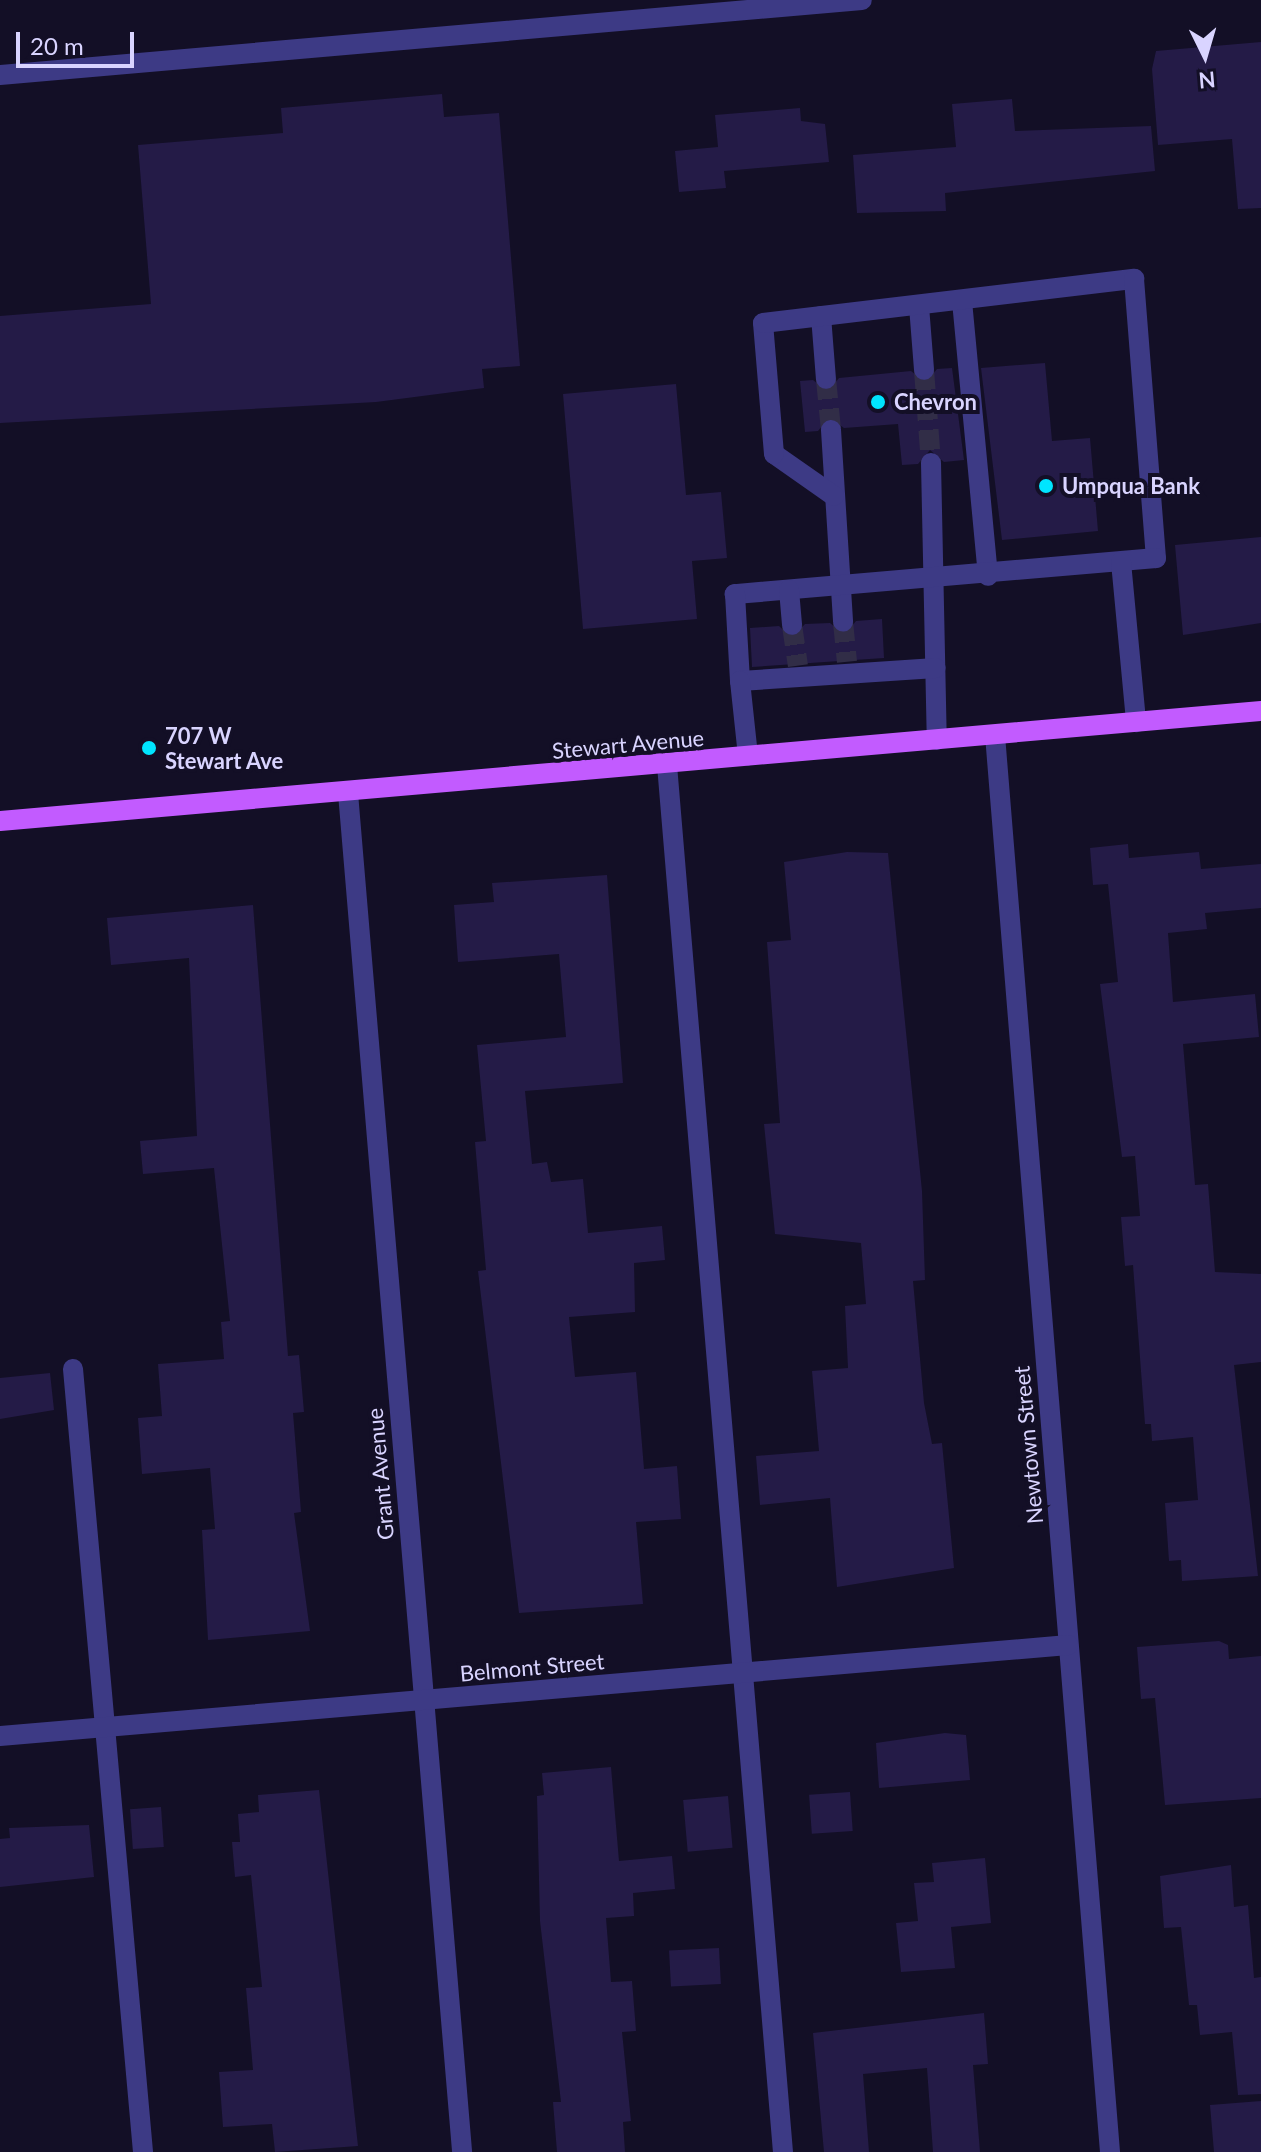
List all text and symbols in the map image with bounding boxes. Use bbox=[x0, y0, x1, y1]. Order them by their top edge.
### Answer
scale bar bbox=[20, 16, 138, 66]
north arrow bbox=[1165, 16, 1245, 96]
text: 20 m bbox=[30, 31, 84, 60]
text: N bbox=[1198, 66, 1217, 95]
place label: Chevron bbox=[894, 389, 977, 415]
marker: Chevron bbox=[869, 393, 887, 411]
place label: Umpqua Bank bbox=[1062, 473, 1200, 499]
marker: Umpqua Bank bbox=[1037, 477, 1055, 495]
place label: 707 W Stewart Ave bbox=[165, 722, 284, 774]
street label: Stewart Avenue bbox=[551, 724, 705, 764]
marker: 707 W Stewart Ave bbox=[140, 739, 158, 757]
street label: Newtown Street bbox=[1008, 1365, 1048, 1525]
street label: Grant Avenue bbox=[361, 1407, 399, 1541]
street label: Belmont Street bbox=[459, 1648, 605, 1686]

